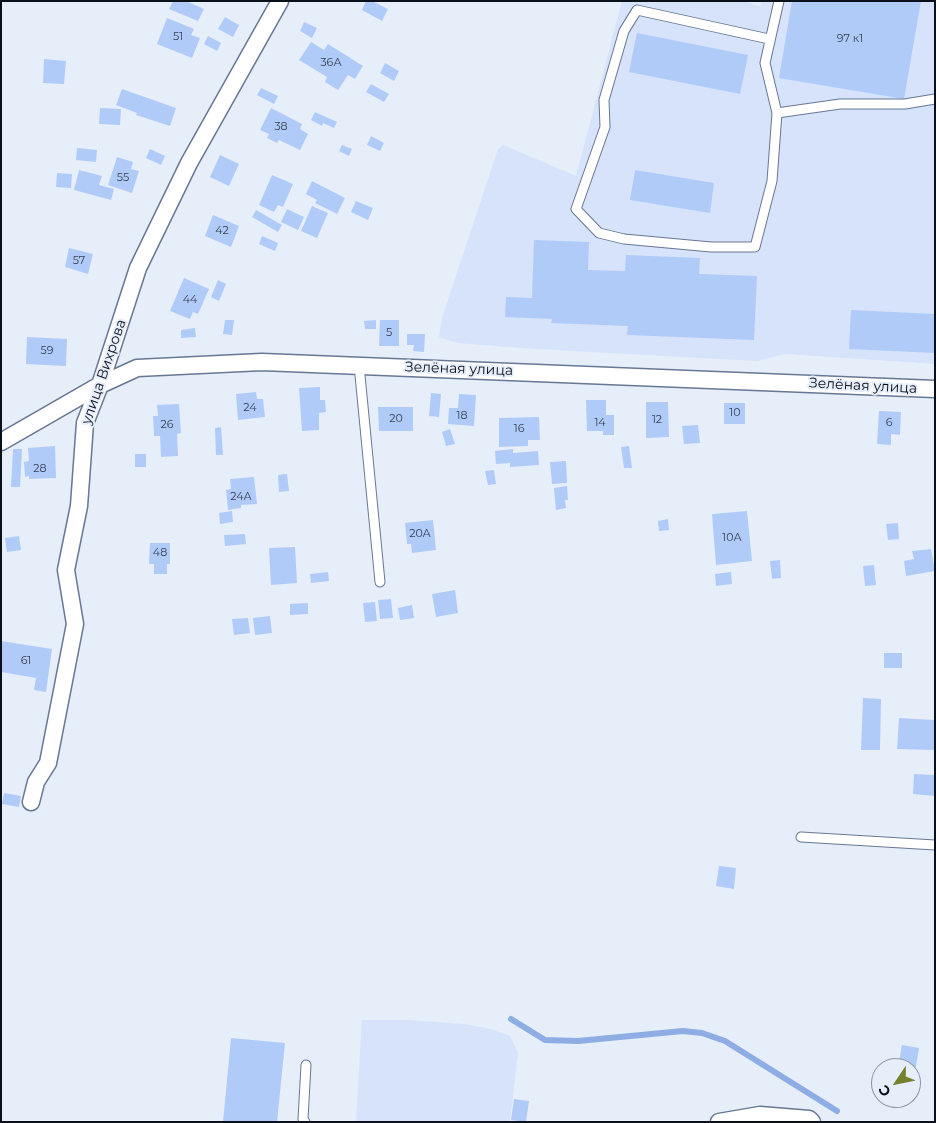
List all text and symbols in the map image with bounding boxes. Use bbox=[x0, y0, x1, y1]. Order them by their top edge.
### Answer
house number: 51 bbox=[173, 30, 183, 44]
house number: 97 к1 bbox=[837, 32, 863, 46]
house number: 36А bbox=[320, 56, 342, 70]
house number: 38 bbox=[274, 120, 288, 134]
house number: 55 bbox=[117, 171, 129, 185]
house number: 42 bbox=[215, 224, 229, 238]
house number: 57 bbox=[73, 254, 85, 268]
house number: 44 bbox=[183, 293, 197, 307]
street label: улица Вихрова bbox=[78, 317, 130, 427]
house number: 5 bbox=[386, 326, 392, 340]
house number: 59 bbox=[41, 344, 53, 358]
street label: Зелёная улица bbox=[405, 359, 513, 379]
street label: Зелёная улица bbox=[809, 375, 917, 397]
house number: 24 bbox=[243, 401, 257, 415]
house number: 10 bbox=[729, 406, 741, 420]
house number: 18 bbox=[457, 409, 467, 423]
house number: 20 bbox=[389, 412, 403, 426]
house number: 12 bbox=[652, 413, 662, 427]
house number: 14 bbox=[594, 416, 606, 430]
house number: 6 bbox=[886, 416, 892, 430]
house number: 26 bbox=[161, 418, 173, 432]
house number: 16 bbox=[514, 422, 524, 436]
house number: 28 bbox=[33, 462, 47, 476]
house number: 24А bbox=[230, 490, 252, 504]
house number: 20А bbox=[409, 527, 431, 541]
house number: 10А bbox=[722, 531, 742, 545]
house number: 48 bbox=[153, 546, 167, 560]
house number: 61 bbox=[21, 654, 31, 668]
north arrow bbox=[871, 1058, 921, 1108]
text: С bbox=[874, 1082, 895, 1100]

